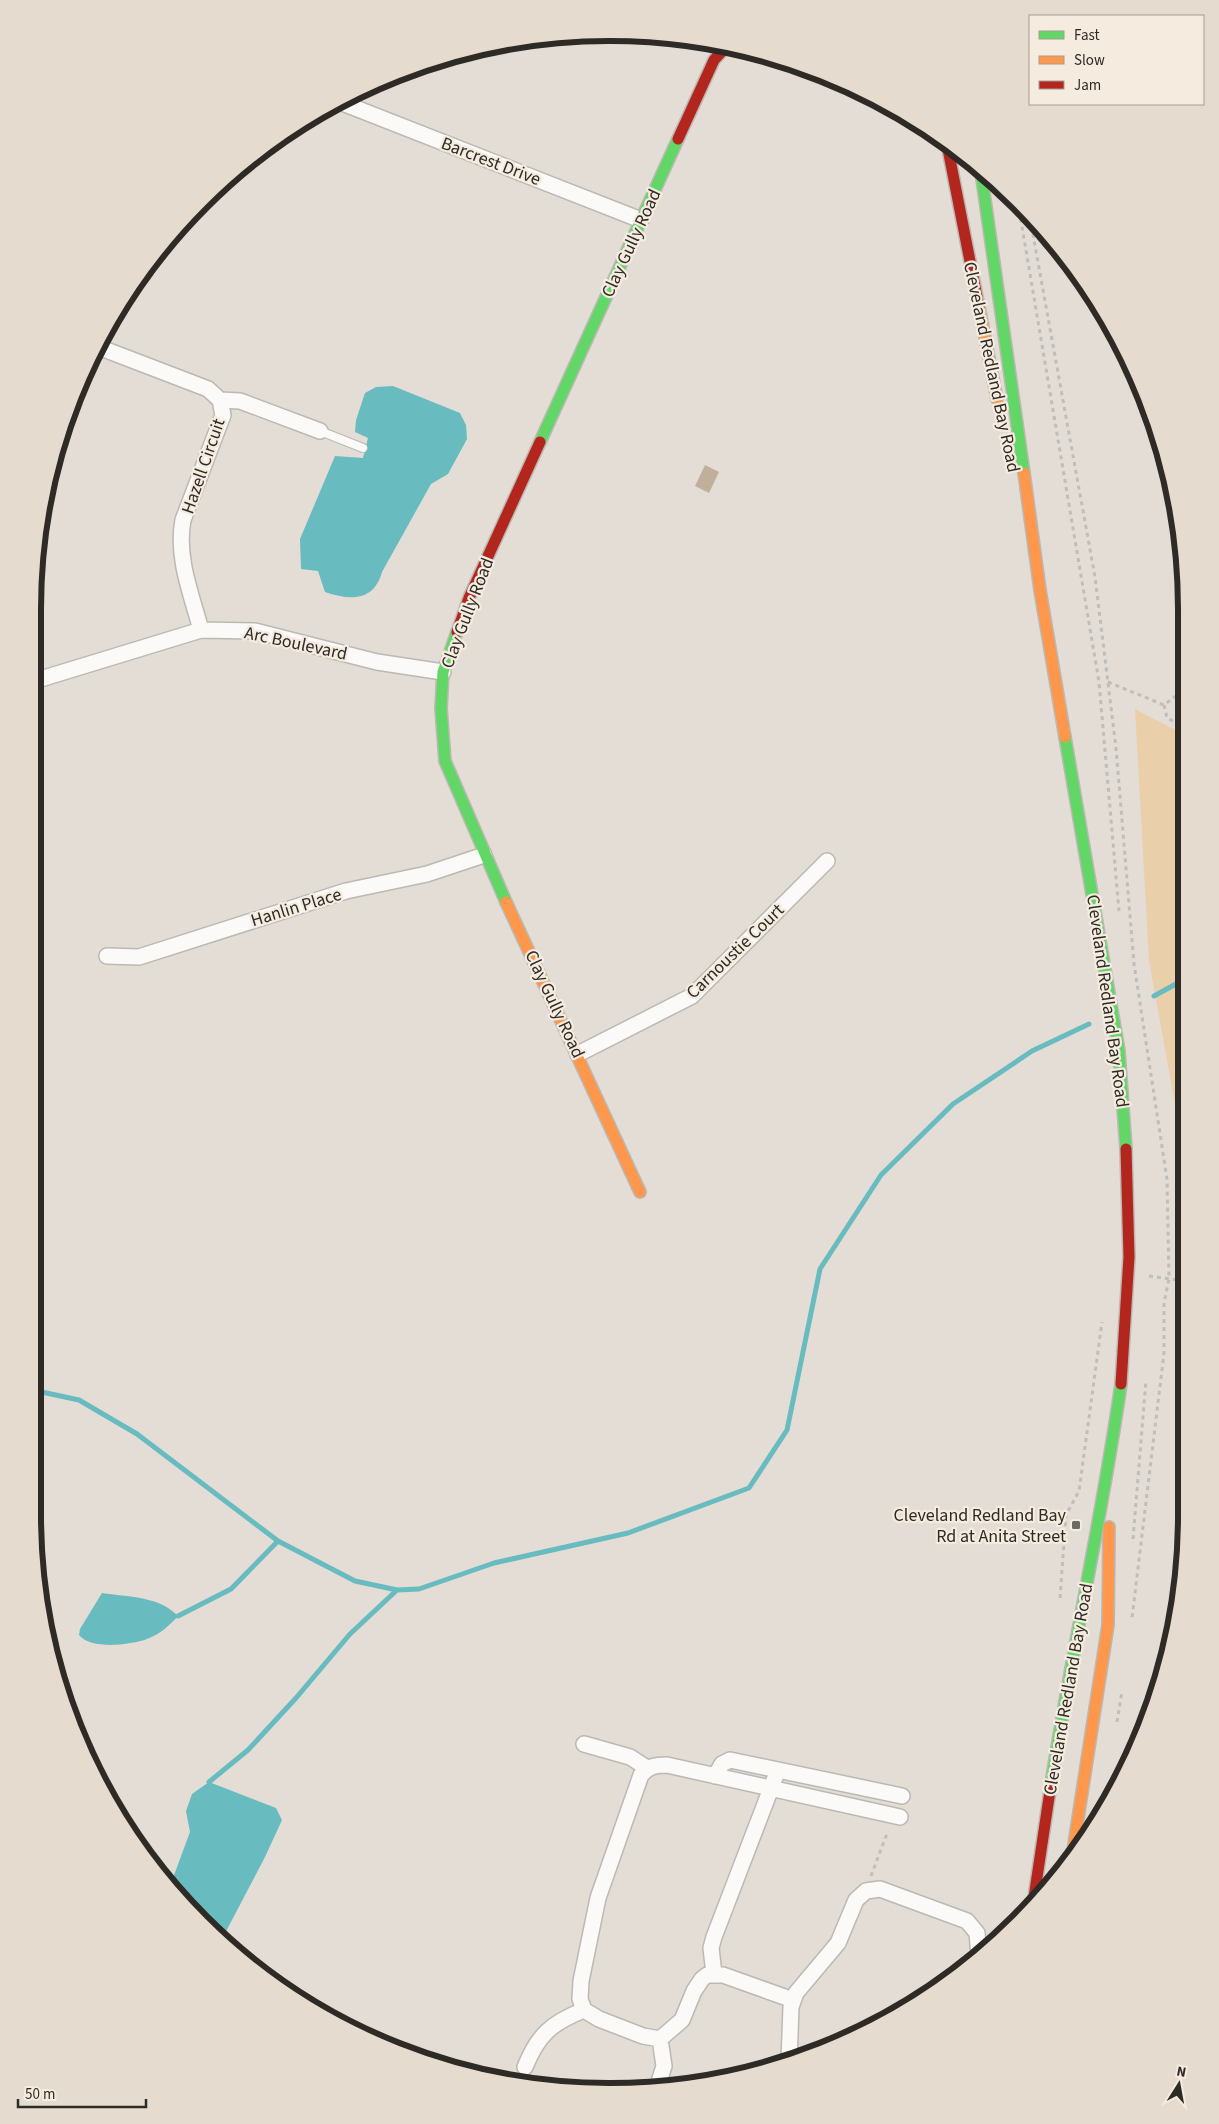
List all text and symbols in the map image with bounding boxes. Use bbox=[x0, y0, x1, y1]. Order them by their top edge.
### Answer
legend bbox=[1029, 15, 1204, 105]
text: Fast bbox=[1074, 25, 1100, 46]
text: Slow bbox=[1074, 50, 1105, 71]
text: Jam bbox=[1074, 75, 1101, 96]
street label: Barcrest Drive bbox=[437, 131, 544, 192]
street label: Clay Gully Road bbox=[595, 185, 667, 301]
street label: Cleveland Redland Bay Road bbox=[957, 260, 1026, 475]
street label: Hazell Circuit bbox=[175, 415, 231, 517]
street label: Clay Gully Road bbox=[435, 554, 500, 672]
street label: Arc Boulevard bbox=[242, 620, 350, 667]
street label: Hanlin Place bbox=[248, 882, 345, 933]
street label: Cleveland Redland Bay Road bbox=[1080, 893, 1135, 1109]
street label: Carnoustie Court bbox=[681, 898, 790, 1005]
street label: Clay Gully Road bbox=[519, 946, 591, 1062]
place label: Cleveland Redland Bay Rd at Anita Street bbox=[894, 1503, 1067, 1549]
marker: Cleveland Redland Bay Rd at Anita Street bbox=[1070, 1519, 1082, 1531]
street label: Cleveland Redland Bay Road bbox=[1038, 1581, 1099, 1797]
north arrow bbox=[1154, 2059, 1204, 2109]
text: N bbox=[1175, 2062, 1188, 2083]
scale bar bbox=[18, 2076, 145, 2108]
text: 50 m bbox=[25, 2084, 55, 2105]

